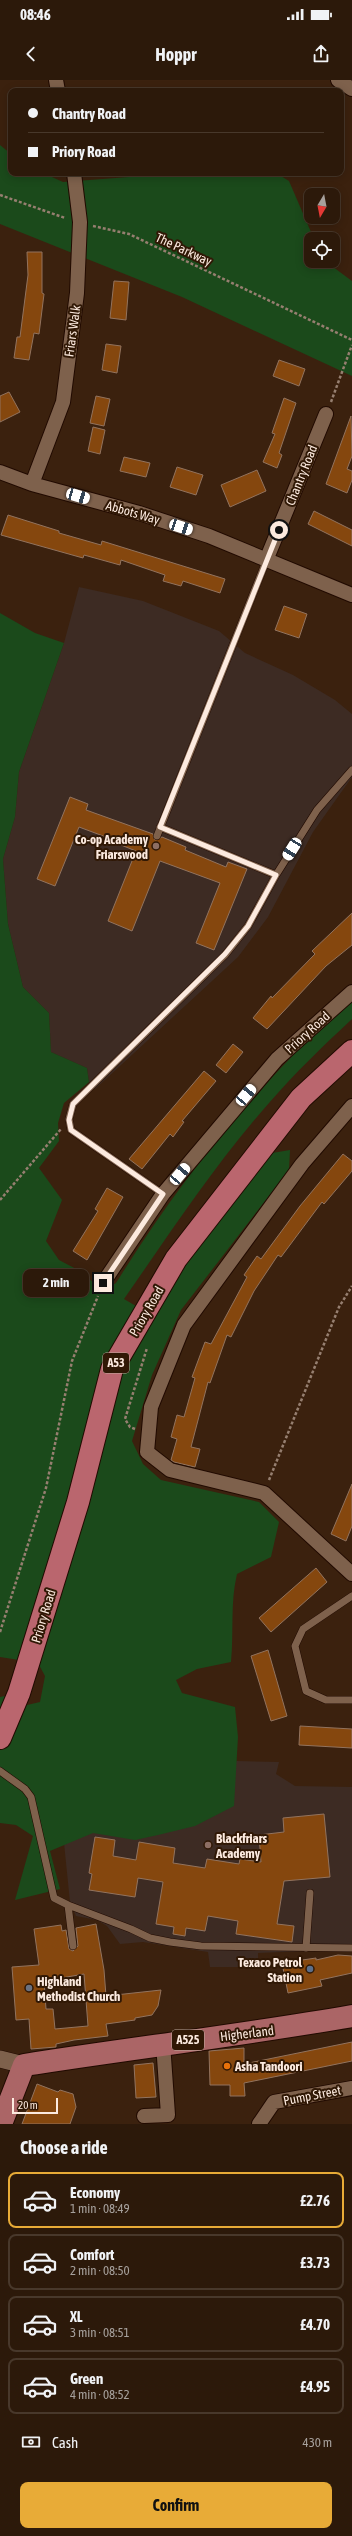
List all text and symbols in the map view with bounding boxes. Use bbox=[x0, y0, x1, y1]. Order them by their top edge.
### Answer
text: 08:46 bbox=[20, 6, 51, 23]
icon: back bbox=[20, 43, 42, 65]
icon: share bbox=[310, 43, 332, 65]
text: Hoppr bbox=[155, 44, 197, 65]
text: Chantry Road bbox=[52, 105, 126, 122]
text: Priory Road bbox=[52, 143, 116, 160]
north arrow bbox=[304, 188, 340, 224]
map controls bbox=[304, 188, 340, 268]
street label: The Parkway bbox=[153, 230, 215, 269]
button: locate bbox=[304, 232, 340, 268]
street label: Friars Walk bbox=[61, 304, 84, 358]
street label: Chantry Road bbox=[283, 443, 320, 508]
car bbox=[65, 487, 91, 505]
street label: Abbots Way bbox=[104, 498, 162, 527]
car bbox=[168, 518, 194, 536]
route start bbox=[270, 521, 288, 539]
place label: Co-op Academy Friarswood bbox=[75, 832, 149, 862]
car bbox=[281, 836, 303, 862]
marker: Co-op Academy Friarswood bbox=[151, 841, 161, 851]
street label: Priory Road bbox=[282, 1008, 333, 1056]
car bbox=[234, 1082, 258, 1108]
car bbox=[168, 1161, 192, 1187]
callout: 2 min bbox=[23, 1269, 89, 1297]
route end bbox=[94, 1274, 112, 1292]
text: 2 min bbox=[43, 1275, 69, 1290]
street label: Priory Road bbox=[126, 1284, 167, 1339]
road number: A53 bbox=[103, 1353, 129, 1373]
street label: Priory Road bbox=[28, 1588, 59, 1645]
place label: Blackfriars Academy bbox=[215, 1831, 267, 1861]
marker: Blackfriars Academy bbox=[203, 1840, 213, 1850]
place label: Texaco Petrol Station bbox=[238, 1955, 303, 1985]
marker: Texaco Petrol Station bbox=[305, 1964, 315, 1974]
place label: Highland Methodist Church bbox=[37, 1974, 120, 2004]
marker: Highland Methodist Church bbox=[24, 1983, 34, 1993]
street label: Higherland bbox=[219, 2023, 275, 2044]
road number: A525 bbox=[172, 2030, 204, 2050]
place label: Asha Tandoori bbox=[234, 2059, 302, 2074]
marker: Asha Tandoori bbox=[222, 2061, 232, 2071]
street label: Pump Street bbox=[282, 2083, 342, 2108]
scale bar bbox=[12, 2096, 58, 2115]
text: 20 m bbox=[18, 2099, 38, 2111]
text: Choose a ride bbox=[20, 2137, 108, 2158]
icon: car bbox=[22, 2182, 58, 2218]
text: Economy bbox=[70, 2184, 120, 2201]
text: £2.76 bbox=[300, 2192, 330, 2209]
text: 1 min · 08:49 bbox=[70, 2201, 130, 2216]
icon: car bbox=[22, 2244, 58, 2280]
text: Comfort bbox=[70, 2246, 114, 2263]
text: £3.73 bbox=[300, 2254, 330, 2271]
text: 2 min · 08:50 bbox=[70, 2263, 130, 2278]
icon: car bbox=[22, 2306, 58, 2342]
text: XL bbox=[70, 2308, 83, 2325]
text: £4.70 bbox=[300, 2316, 330, 2333]
text: 3 min · 08:51 bbox=[70, 2325, 130, 2340]
icon: car bbox=[22, 2368, 58, 2404]
text: Green bbox=[70, 2370, 103, 2387]
text: £4.95 bbox=[300, 2378, 330, 2395]
text: 4 min · 08:52 bbox=[70, 2387, 130, 2402]
icon: cash bbox=[20, 2431, 42, 2453]
text: Cash bbox=[52, 2434, 78, 2451]
text: 430 m bbox=[303, 2435, 332, 2450]
button: Confirm bbox=[20, 2482, 332, 2528]

